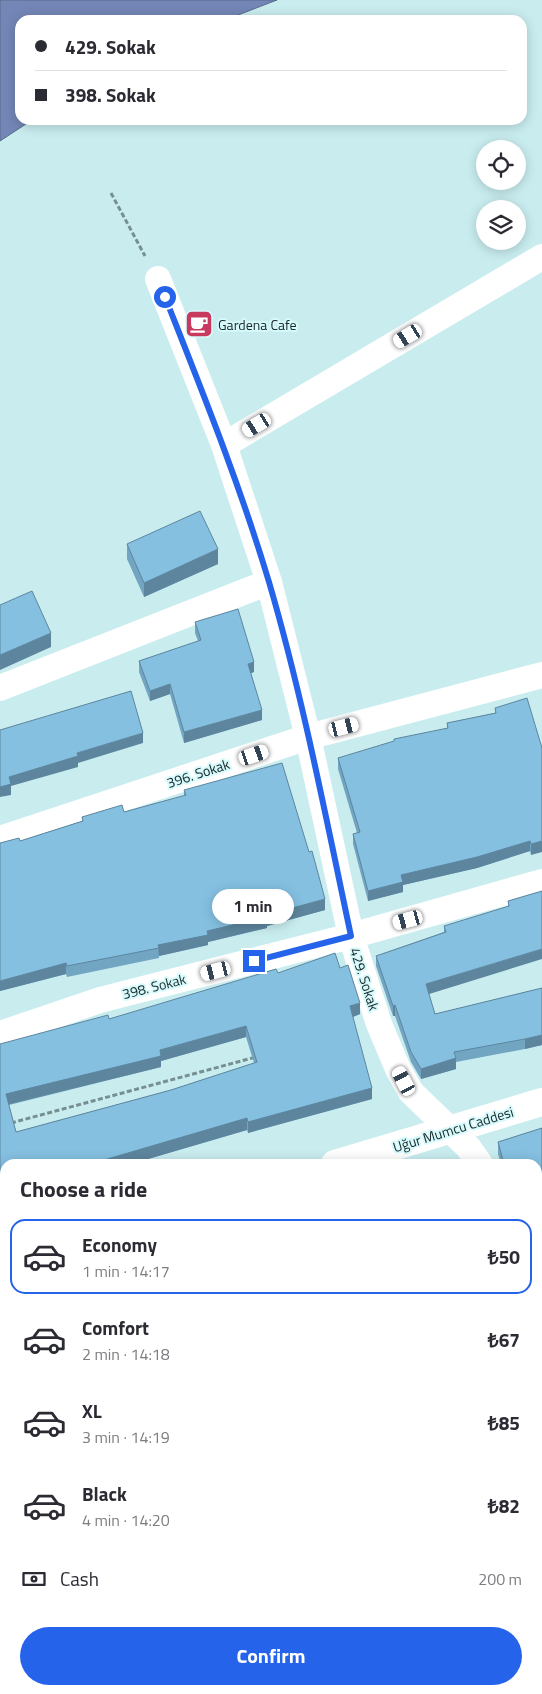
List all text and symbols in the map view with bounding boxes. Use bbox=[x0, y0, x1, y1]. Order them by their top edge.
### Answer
text: 429. Sokak bbox=[65, 32, 156, 61]
text: 398. Sokak bbox=[65, 80, 156, 109]
map controls bbox=[476, 140, 526, 250]
button: locate bbox=[476, 140, 526, 190]
button: layers bbox=[476, 200, 526, 250]
route start bbox=[154, 286, 176, 308]
cafe icon: Gardena Cafe bbox=[184, 309, 214, 339]
place label: Gardena Cafe bbox=[218, 314, 297, 335]
car bbox=[391, 322, 424, 350]
car bbox=[240, 411, 273, 439]
car bbox=[327, 716, 360, 738]
car bbox=[237, 743, 270, 767]
street label: 396. Sokak bbox=[164, 753, 232, 793]
callout: 1 min bbox=[213, 888, 295, 924]
text: 1 min bbox=[234, 894, 272, 918]
car bbox=[391, 909, 424, 931]
street label: 429. Sokak bbox=[345, 945, 385, 1013]
route end bbox=[243, 950, 265, 972]
car bbox=[199, 960, 232, 982]
street label: 398. Sokak bbox=[120, 968, 188, 1004]
car bbox=[390, 1064, 417, 1098]
street label: Uğur Mumcu Caddesi bbox=[390, 1101, 516, 1157]
text: Choose a ride bbox=[20, 1172, 147, 1206]
text: Economy bbox=[82, 1230, 157, 1259]
icon: car bbox=[22, 1234, 67, 1279]
text: ₺50 bbox=[488, 1242, 520, 1271]
text: 1 min · 14:17 bbox=[82, 1259, 170, 1283]
text: Comfort bbox=[82, 1313, 149, 1342]
icon: car bbox=[22, 1317, 67, 1362]
text: ₺67 bbox=[488, 1325, 520, 1354]
text: 2 min · 14:18 bbox=[82, 1342, 170, 1366]
text: XL bbox=[82, 1396, 102, 1425]
icon: car bbox=[22, 1400, 67, 1445]
text: ₺85 bbox=[488, 1408, 520, 1437]
text: 3 min · 14:19 bbox=[82, 1425, 170, 1449]
text: Black bbox=[82, 1479, 127, 1508]
icon: car bbox=[22, 1483, 67, 1528]
text: ₺82 bbox=[488, 1491, 520, 1520]
text: 4 min · 14:20 bbox=[82, 1508, 170, 1532]
text: Cash bbox=[60, 1564, 99, 1593]
icon: cash bbox=[20, 1565, 48, 1593]
text: 200 m bbox=[478, 1567, 522, 1591]
button: Confirm bbox=[20, 1627, 522, 1685]

